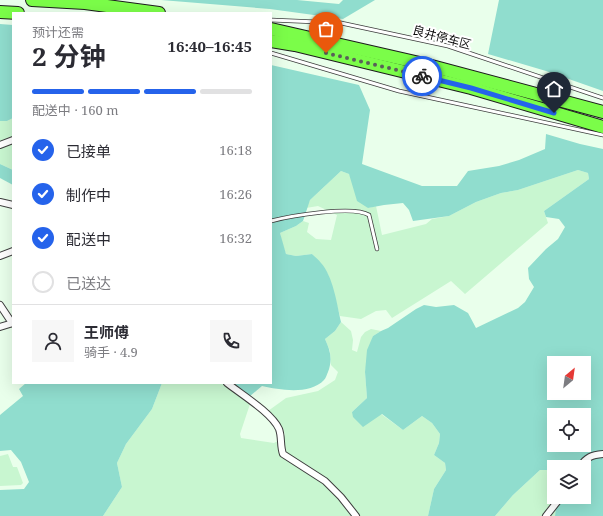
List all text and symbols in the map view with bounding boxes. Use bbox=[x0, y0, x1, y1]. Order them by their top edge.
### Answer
pin bbox=[309, 12, 343, 53]
icon: bag bbox=[315, 18, 337, 40]
street label: 良井停车区 bbox=[411, 21, 473, 53]
text: 预计还需 bbox=[32, 23, 84, 41]
text: 16:40–16:45 bbox=[168, 36, 252, 56]
text: 2 分钟 bbox=[32, 38, 105, 74]
courier bbox=[402, 56, 442, 96]
icon: bike bbox=[411, 65, 433, 87]
pin bbox=[537, 72, 571, 113]
icon: home bbox=[543, 78, 565, 100]
text: 配送中 · 160 m bbox=[32, 101, 118, 119]
icon: check bbox=[32, 139, 54, 161]
text: 已接单 bbox=[66, 141, 111, 161]
text: 16:18 bbox=[219, 141, 252, 159]
icon: check bbox=[32, 183, 54, 205]
text: 制作中 bbox=[66, 185, 111, 205]
text: 16:26 bbox=[219, 185, 252, 203]
icon: check bbox=[32, 227, 54, 249]
text: 配送中 bbox=[66, 229, 111, 249]
text: 16:32 bbox=[219, 229, 252, 247]
text: 已送达 bbox=[66, 273, 111, 293]
button: person bbox=[32, 320, 74, 362]
button: phone bbox=[210, 320, 252, 362]
text: 王师傅 bbox=[84, 322, 129, 342]
text: 骑手 · 4.9 bbox=[84, 343, 138, 361]
north arrow bbox=[547, 356, 591, 400]
map controls bbox=[547, 356, 591, 504]
button: locate bbox=[547, 408, 591, 452]
button: layers bbox=[547, 460, 591, 504]

